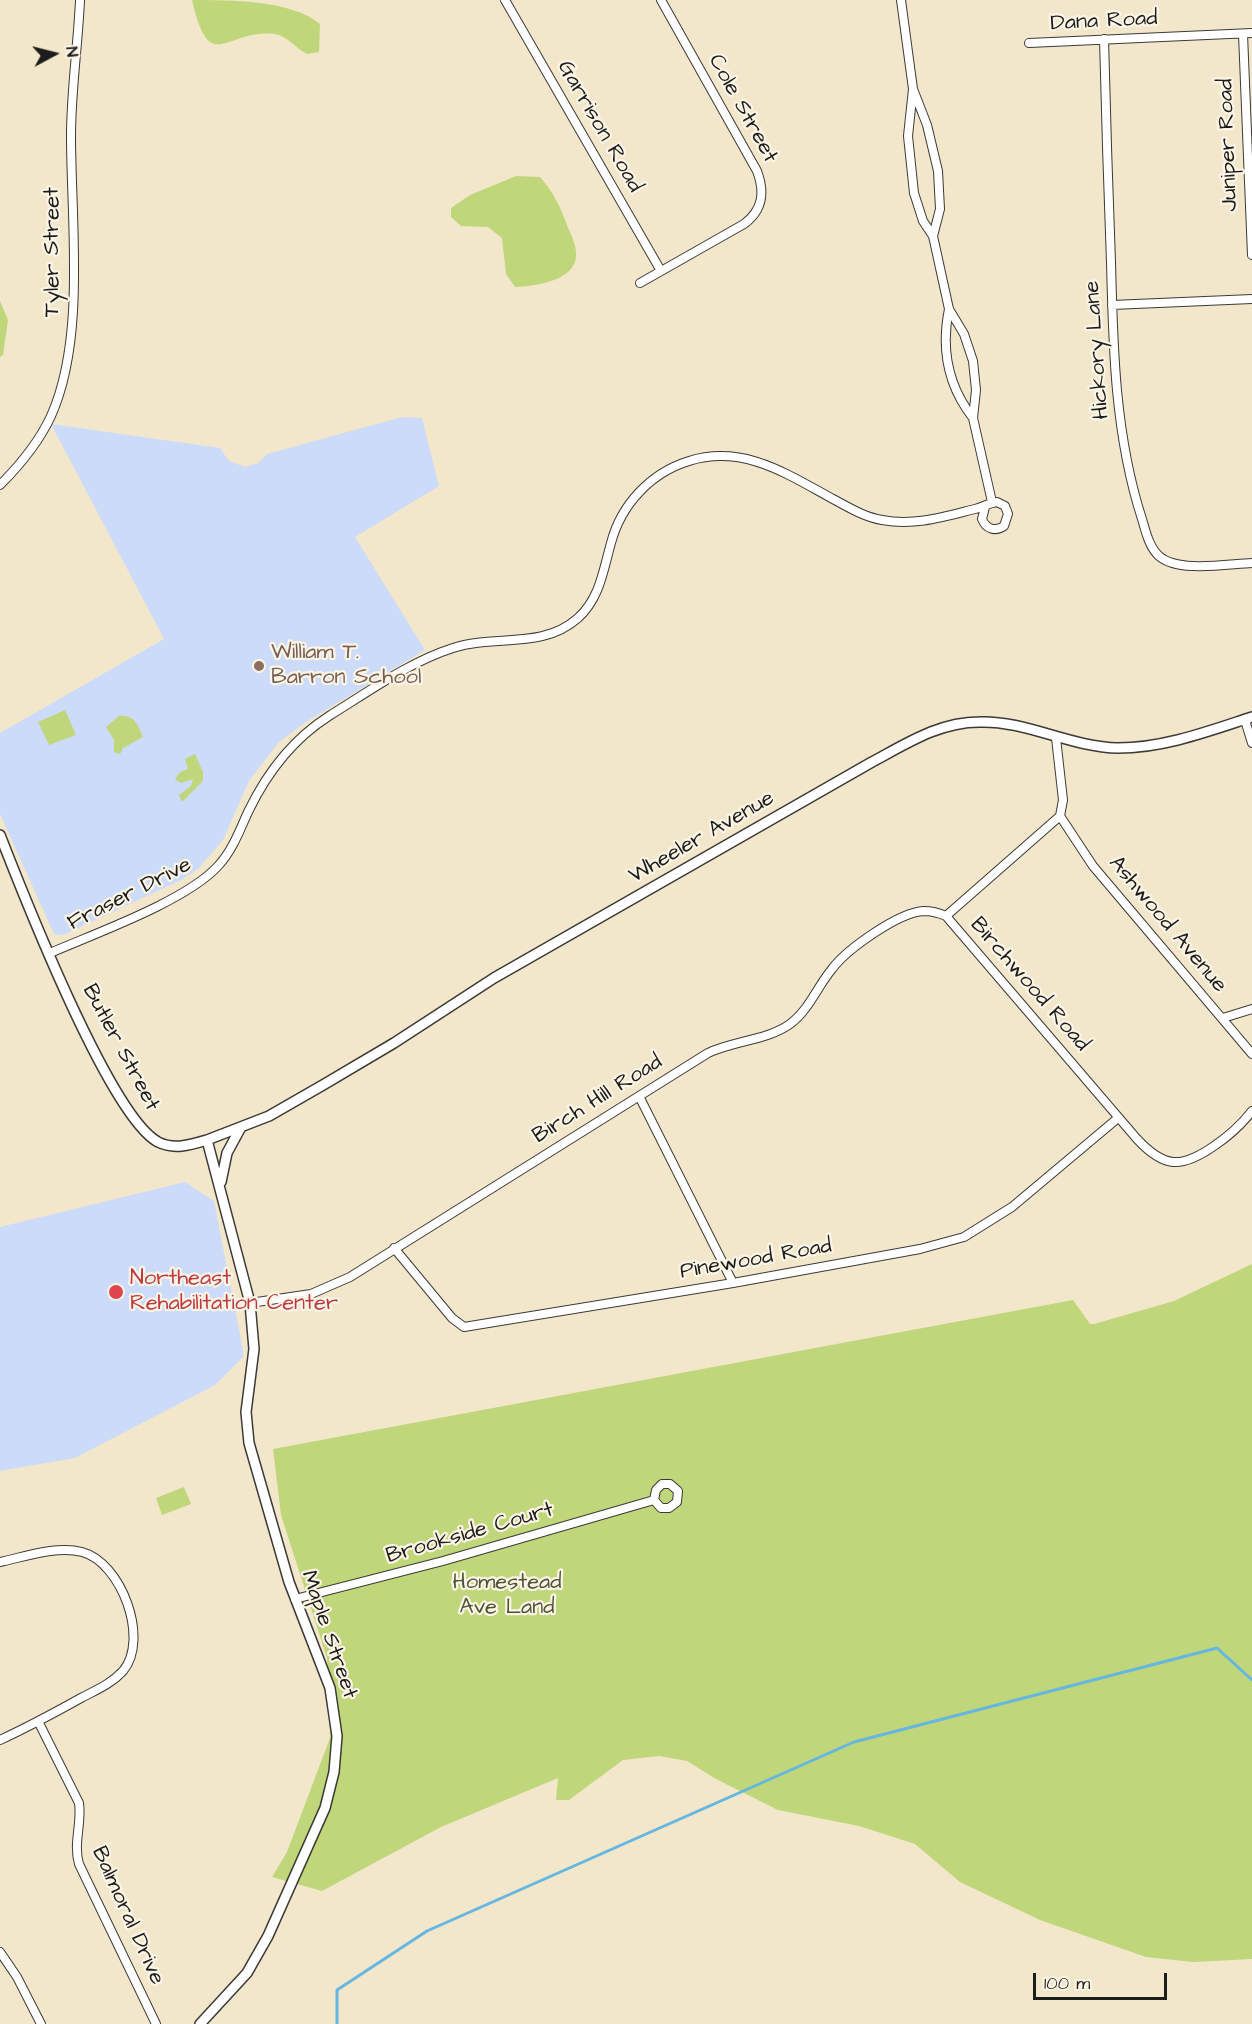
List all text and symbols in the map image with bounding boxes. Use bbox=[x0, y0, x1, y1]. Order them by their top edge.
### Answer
street label: Dana Road bbox=[1050, 6, 1158, 38]
north arrow bbox=[24, 24, 84, 84]
text: N bbox=[60, 45, 83, 58]
street label: Cole Street bbox=[701, 50, 783, 168]
street label: Garrison Road bbox=[551, 56, 647, 198]
street label: Juniper Road bbox=[1213, 78, 1245, 212]
street label: Tyler Street bbox=[40, 187, 66, 317]
street label: Hickory Lane bbox=[1080, 280, 1116, 420]
place label: William T. Barron School bbox=[271, 640, 421, 692]
marker: William T. Barron School bbox=[252, 659, 266, 673]
street label: Wheeler Avenue bbox=[625, 786, 779, 890]
street label: Ashwood Avenue bbox=[1102, 851, 1232, 999]
street label: Fraser Drive bbox=[64, 852, 196, 938]
street label: Birchwood Road bbox=[964, 913, 1094, 1057]
street label: Butler Street bbox=[76, 980, 164, 1116]
street label: Birch Hill Road bbox=[528, 1050, 668, 1150]
street label: Pinewood Road bbox=[678, 1234, 834, 1286]
place label: Northeast Rehabilitation Center bbox=[130, 1266, 338, 1318]
marker: Northeast Rehabilitation Center bbox=[107, 1283, 125, 1301]
street label: Brookside Court bbox=[383, 1498, 557, 1570]
street label: Maple Street bbox=[294, 1568, 362, 1702]
park label: Homestead Ave Land bbox=[452, 1570, 562, 1622]
street label: Balmoral Drive bbox=[85, 1843, 169, 1989]
scale bar bbox=[1036, 1961, 1170, 1999]
text: 100 m bbox=[1044, 1971, 1090, 1996]

